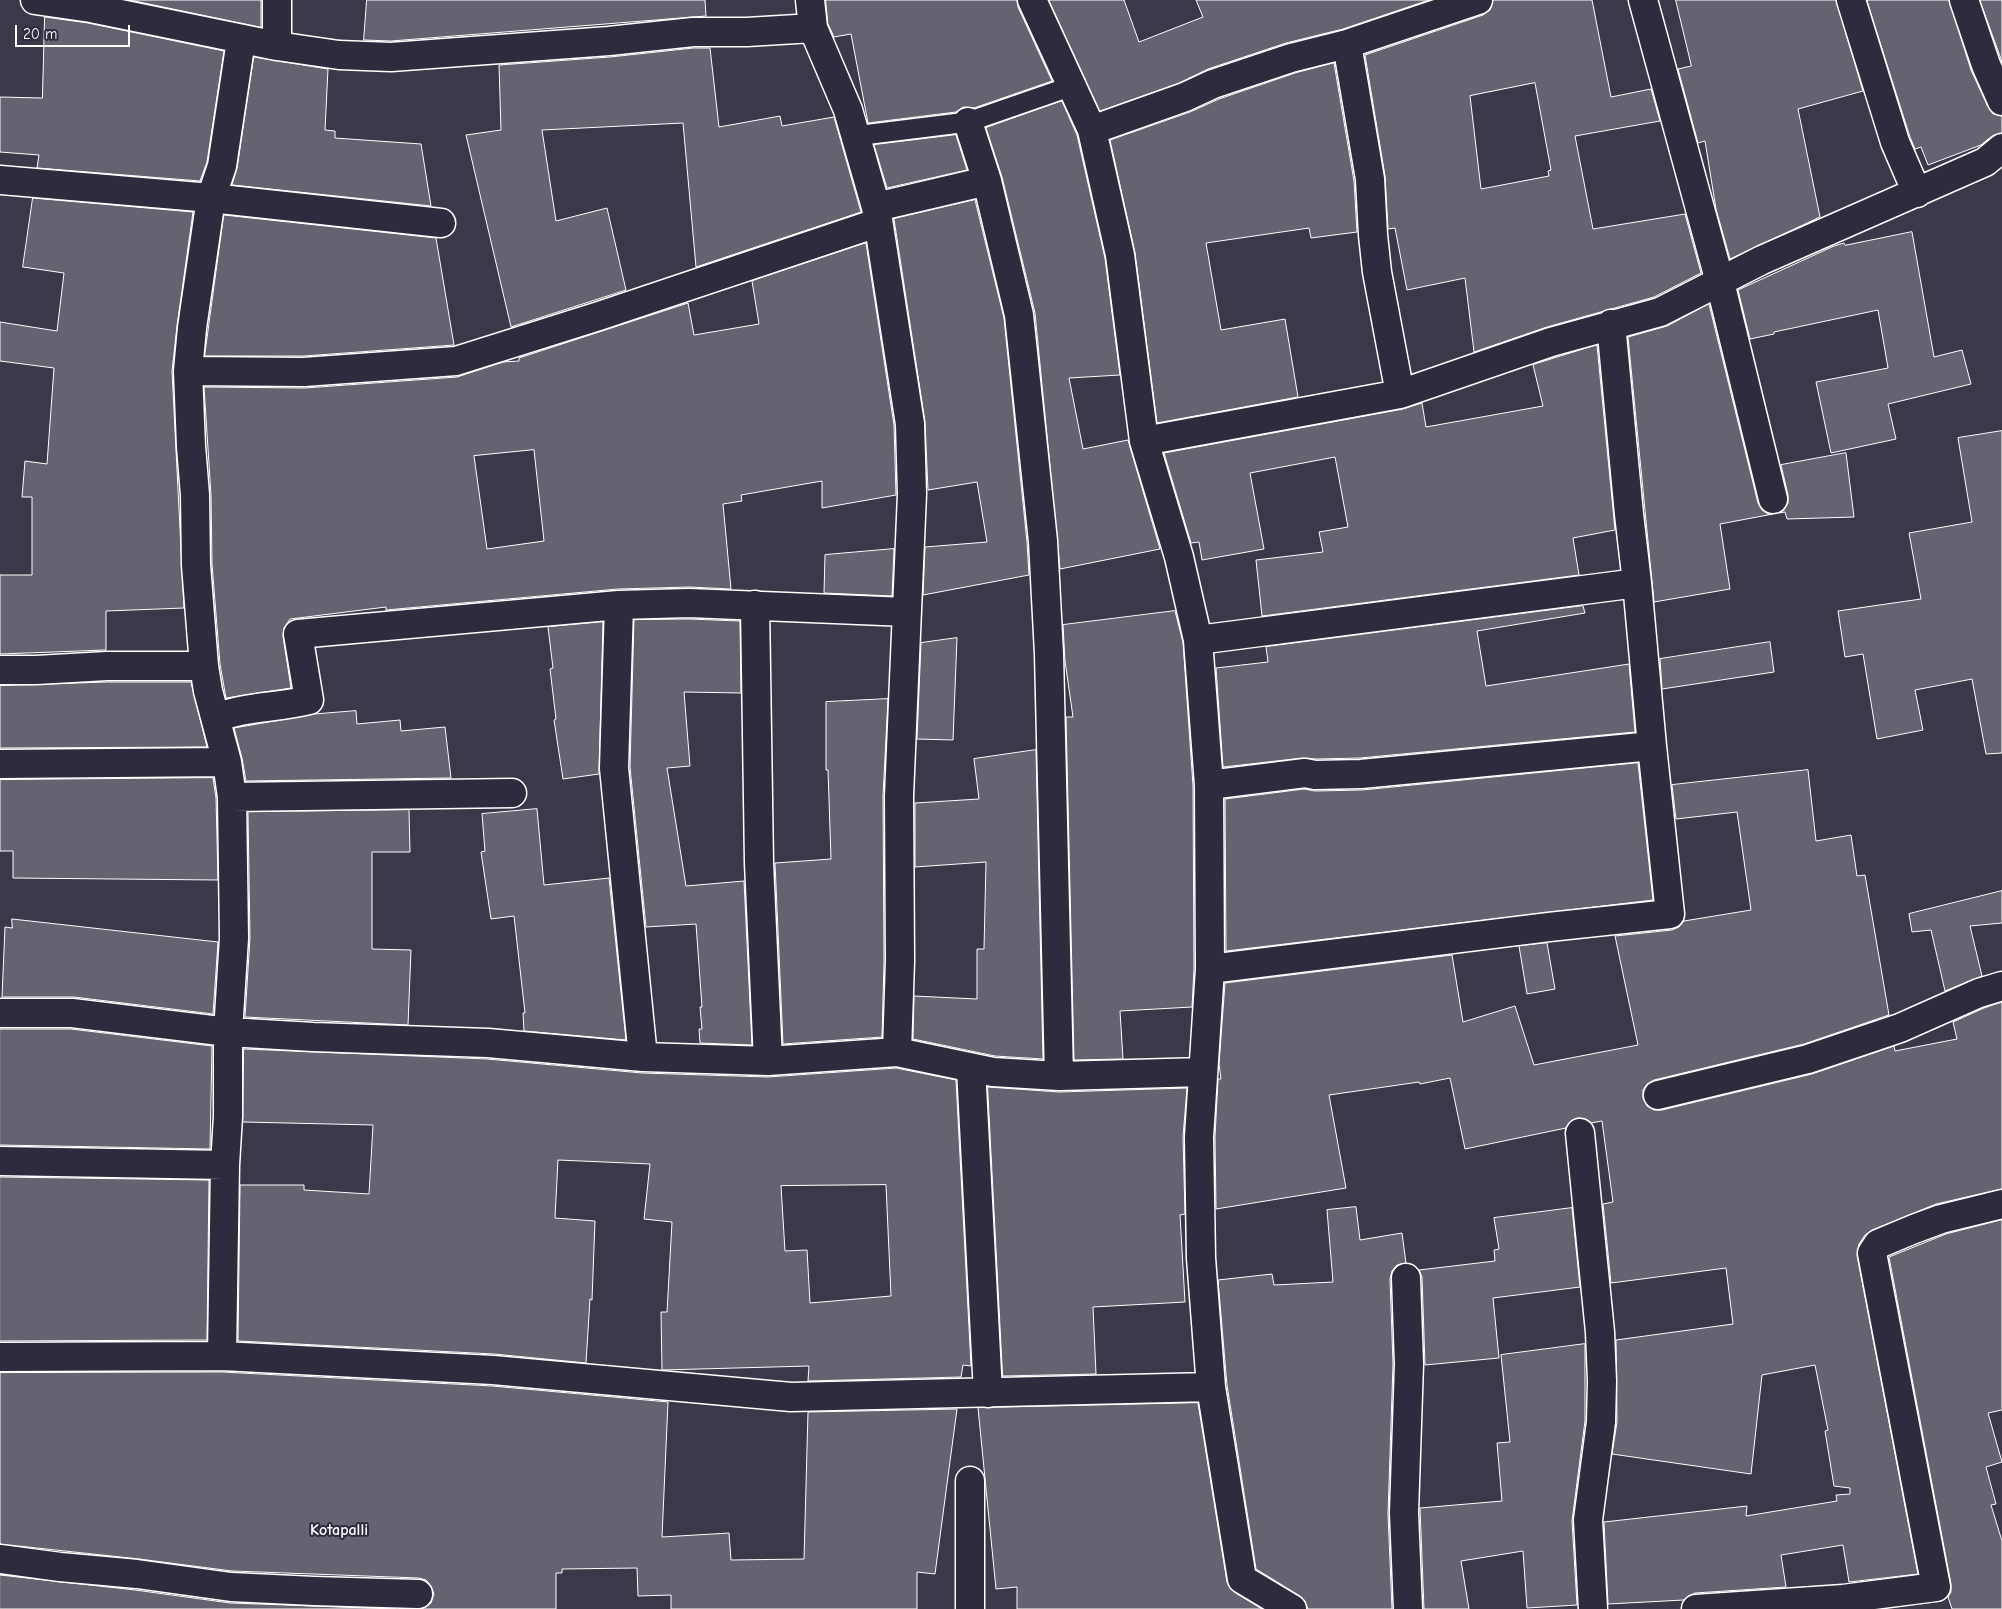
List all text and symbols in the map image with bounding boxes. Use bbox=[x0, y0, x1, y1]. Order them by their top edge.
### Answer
scale bar bbox=[18, 15, 132, 47]
text: 20 m bbox=[23, 25, 57, 43]
district label: Kotapalli bbox=[310, 1520, 368, 1540]

